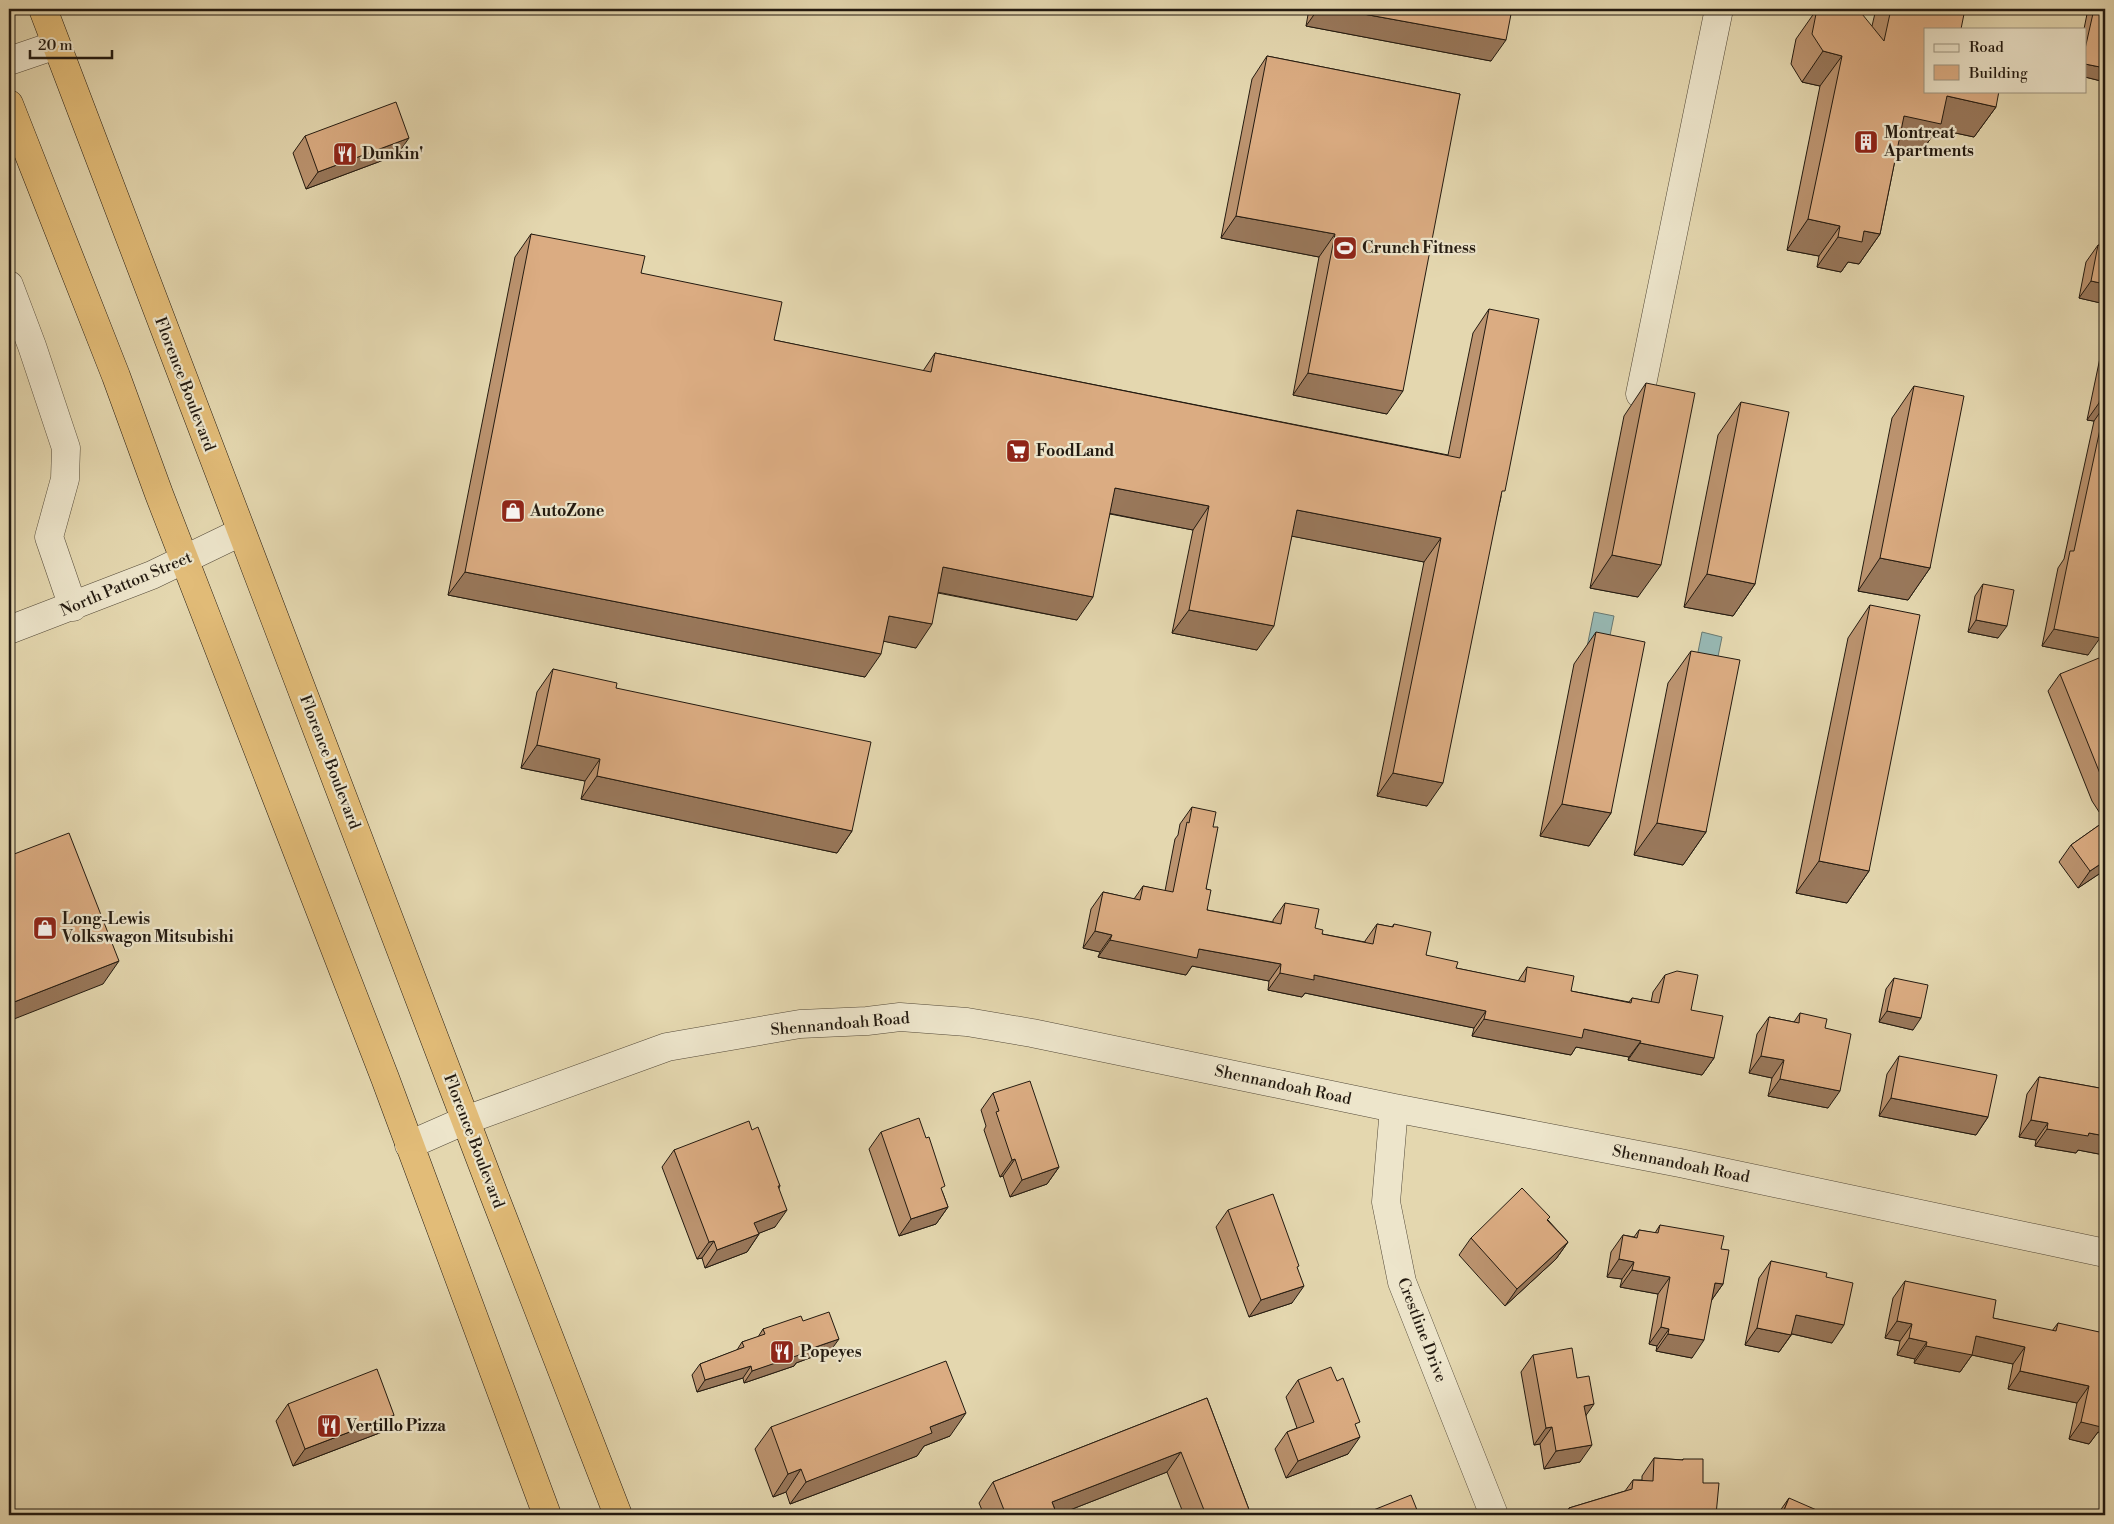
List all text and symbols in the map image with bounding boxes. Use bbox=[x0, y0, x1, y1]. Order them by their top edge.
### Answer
scale bar bbox=[30, 28, 112, 60]
legend bbox=[1924, 28, 2086, 92]
text: 20 m bbox=[38, 36, 73, 55]
text: Road bbox=[1969, 38, 2004, 57]
text: Building bbox=[1968, 64, 2028, 83]
place label: Montreat Apartments bbox=[1883, 123, 1974, 161]
building icon: Montreat Apartments bbox=[1853, 129, 1879, 155]
restaurant icon: Dunkin' bbox=[332, 141, 358, 167]
place label: Dunkin' bbox=[362, 144, 423, 164]
sports icon: Crunch Fitness bbox=[1332, 235, 1358, 261]
place label: Crunch Fitness bbox=[1362, 238, 1476, 258]
street label: Florence Boulevard bbox=[150, 314, 220, 454]
supermarket icon: FoodLand bbox=[1005, 438, 1031, 464]
place label: FoodLand bbox=[1036, 441, 1114, 461]
shop icon: AutoZone bbox=[500, 498, 526, 524]
place label: AutoZone bbox=[529, 501, 605, 521]
street label: North Patton Street bbox=[57, 547, 195, 621]
street label: Florence Boulevard bbox=[295, 692, 365, 832]
place label: Long-Lewis Volkswagon Mitsubishi bbox=[61, 909, 234, 947]
shop icon: Long-Lewis Volkswagon Mitsubishi bbox=[32, 915, 58, 941]
street label: Shennandoah Road bbox=[770, 1008, 910, 1040]
street label: Shennandoah Road bbox=[1213, 1061, 1353, 1109]
street label: Florence Boulevard bbox=[439, 1071, 509, 1211]
street label: Shennandoah Road bbox=[1611, 1141, 1751, 1187]
street label: Crestline Drive bbox=[1393, 1275, 1451, 1385]
restaurant icon: Popeyes bbox=[769, 1339, 795, 1365]
place label: Popeyes bbox=[800, 1342, 862, 1362]
restaurant icon: Vertillo Pizza bbox=[316, 1413, 342, 1439]
place label: Vertillo Pizza bbox=[345, 1416, 446, 1436]

